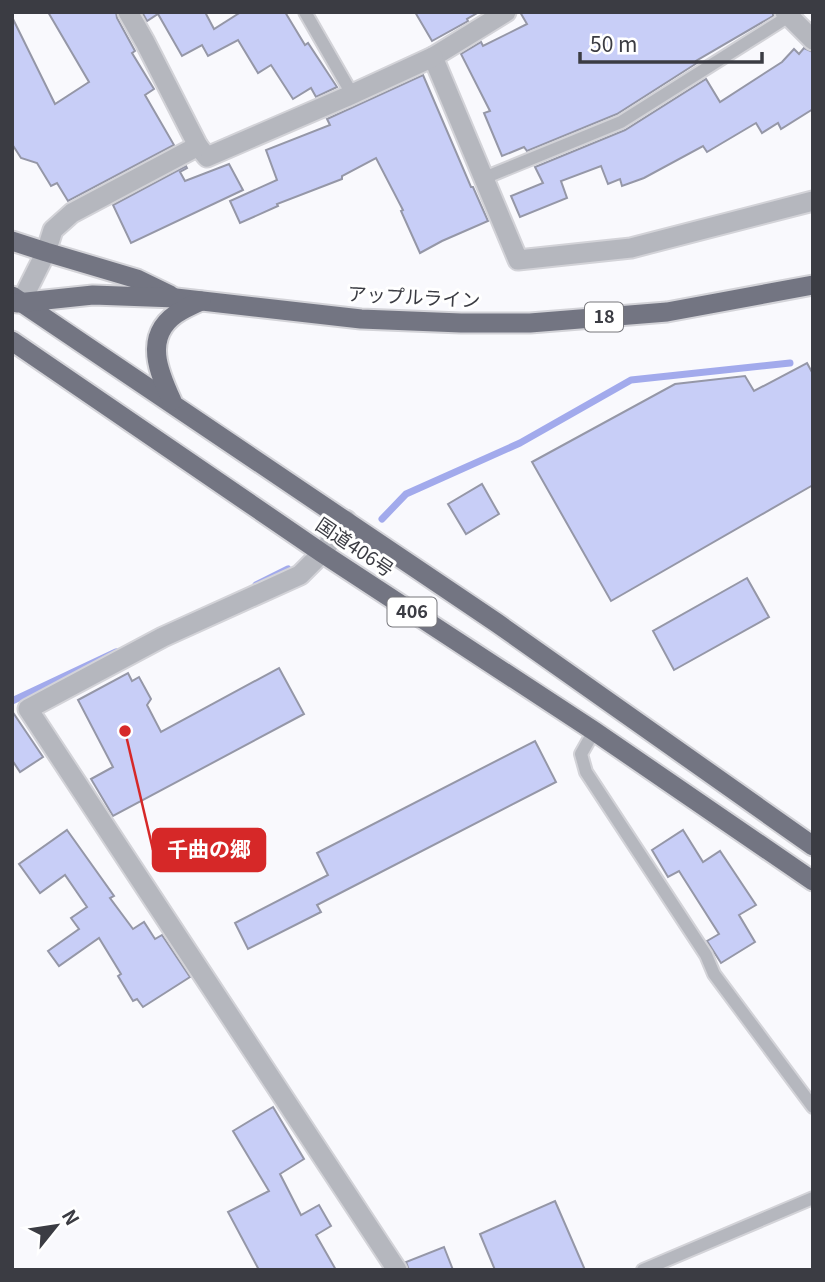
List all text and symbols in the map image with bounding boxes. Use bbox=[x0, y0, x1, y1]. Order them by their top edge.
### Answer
scale bar bbox=[580, 21, 762, 65]
text: 50 m bbox=[590, 28, 637, 58]
street label: アップルライン bbox=[347, 279, 481, 312]
road number: 18 bbox=[585, 302, 623, 332]
street label: 国道406号 bbox=[312, 510, 400, 582]
road number: 406 bbox=[388, 598, 436, 626]
callout: 千曲の郷 bbox=[153, 829, 265, 871]
text: 千曲の郷 bbox=[167, 833, 251, 863]
north arrow bbox=[21, 1191, 91, 1261]
text: N bbox=[57, 1204, 87, 1230]

